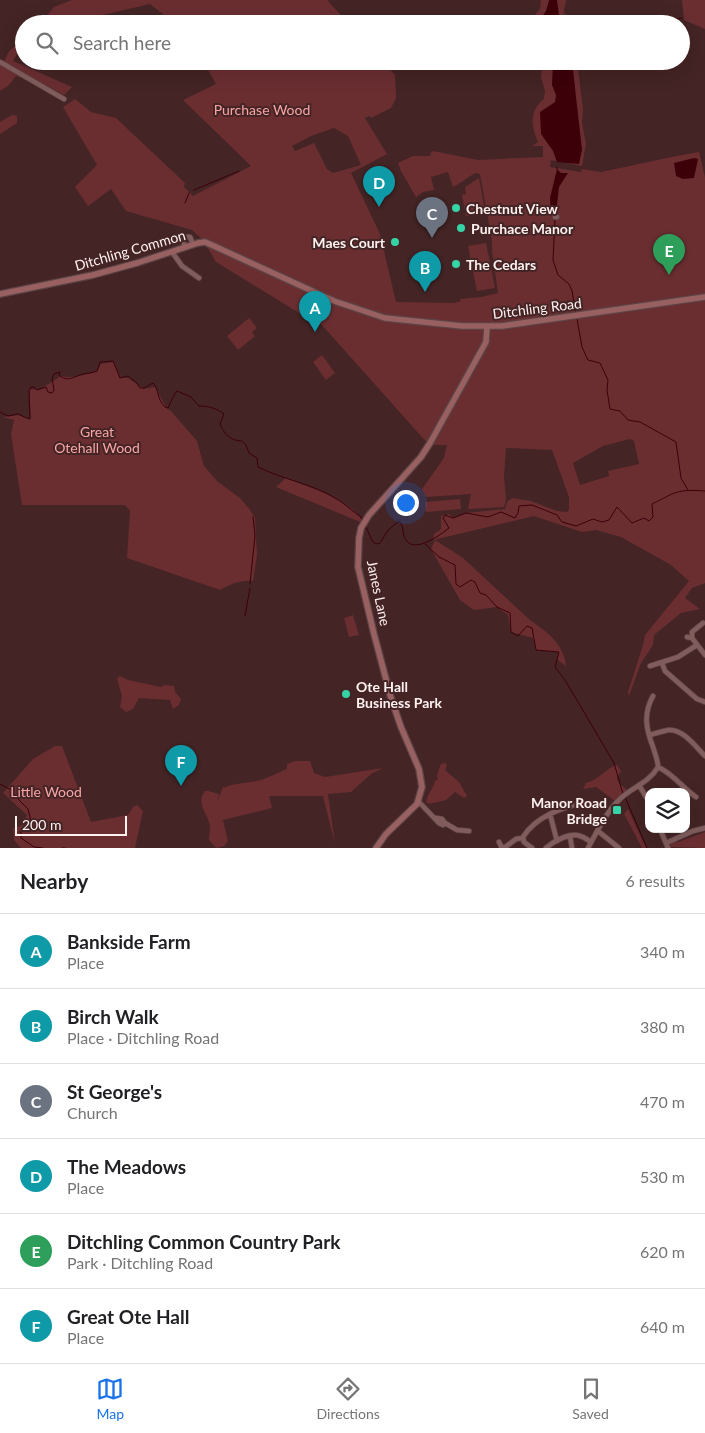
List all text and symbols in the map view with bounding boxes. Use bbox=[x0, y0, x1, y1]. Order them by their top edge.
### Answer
search box bbox=[15, 15, 690, 70]
icon: search bbox=[33, 29, 61, 57]
text: Search here bbox=[73, 31, 171, 54]
park label: Purchase Wood bbox=[214, 101, 310, 118]
pin: D bbox=[363, 166, 395, 207]
pin: C bbox=[416, 197, 448, 238]
place label: Chestnut View bbox=[466, 200, 559, 217]
marker: Chestnut View bbox=[450, 202, 462, 214]
place label: Purchace Manor bbox=[471, 220, 574, 237]
marker: Purchace Manor bbox=[455, 222, 467, 234]
street label: Ditchling Common bbox=[73, 226, 187, 274]
place label: Maes Court bbox=[312, 234, 386, 251]
pin: E bbox=[653, 234, 685, 275]
marker: Maes Court bbox=[389, 236, 401, 248]
pin: B bbox=[409, 251, 441, 292]
place label: The Cedars bbox=[466, 256, 536, 273]
marker: The Cedars bbox=[450, 258, 462, 270]
pin: A bbox=[299, 291, 331, 332]
street label: Ditchling Road bbox=[491, 294, 583, 322]
park label: Great Otehall Wood bbox=[54, 423, 140, 456]
your location bbox=[393, 490, 419, 516]
street label: Janes Lane bbox=[364, 559, 394, 627]
place label: Ote Hall Business Park bbox=[356, 678, 443, 711]
marker: Ote Hall Business Park bbox=[340, 688, 352, 700]
pin: F bbox=[165, 745, 197, 786]
park label: Little Wood bbox=[10, 783, 82, 800]
map controls bbox=[645, 788, 690, 833]
button: layers bbox=[645, 788, 690, 833]
place label: Manor Road Bridge bbox=[531, 794, 608, 827]
marker: Manor Road Bridge bbox=[611, 804, 623, 816]
scale bar bbox=[15, 813, 128, 836]
text: 200 m bbox=[22, 816, 61, 833]
text: Nearby bbox=[20, 868, 88, 893]
text: 6 results bbox=[625, 871, 685, 890]
text: Bankside Farm bbox=[67, 930, 191, 953]
text: A bbox=[30, 942, 42, 961]
text: 340 m bbox=[640, 942, 685, 961]
text: Place bbox=[67, 953, 104, 972]
text: Birch Walk bbox=[67, 1005, 159, 1028]
text: B bbox=[31, 1017, 41, 1036]
text: 380 m bbox=[640, 1017, 685, 1036]
text: Place · Ditchling Road bbox=[67, 1028, 219, 1047]
text: St George's bbox=[67, 1080, 162, 1103]
text: C bbox=[31, 1092, 41, 1111]
text: 470 m bbox=[640, 1092, 685, 1111]
text: Church bbox=[67, 1103, 118, 1122]
text: The Meadows bbox=[67, 1155, 186, 1178]
text: D bbox=[30, 1167, 42, 1186]
text: 530 m bbox=[640, 1167, 685, 1186]
text: Place bbox=[67, 1178, 104, 1197]
text: Ditchling Common Country Park bbox=[67, 1230, 341, 1253]
text: E bbox=[31, 1242, 41, 1261]
text: 620 m bbox=[640, 1242, 685, 1261]
text: Park · Ditchling Road bbox=[67, 1253, 213, 1272]
text: Great Ote Hall bbox=[67, 1305, 189, 1328]
text: F bbox=[31, 1317, 41, 1336]
text: 640 m bbox=[640, 1317, 685, 1336]
text: Place bbox=[67, 1328, 104, 1347]
tab: Map bbox=[96, 1375, 124, 1422]
tab: Directions bbox=[317, 1375, 380, 1422]
tab: Saved bbox=[572, 1375, 609, 1422]

